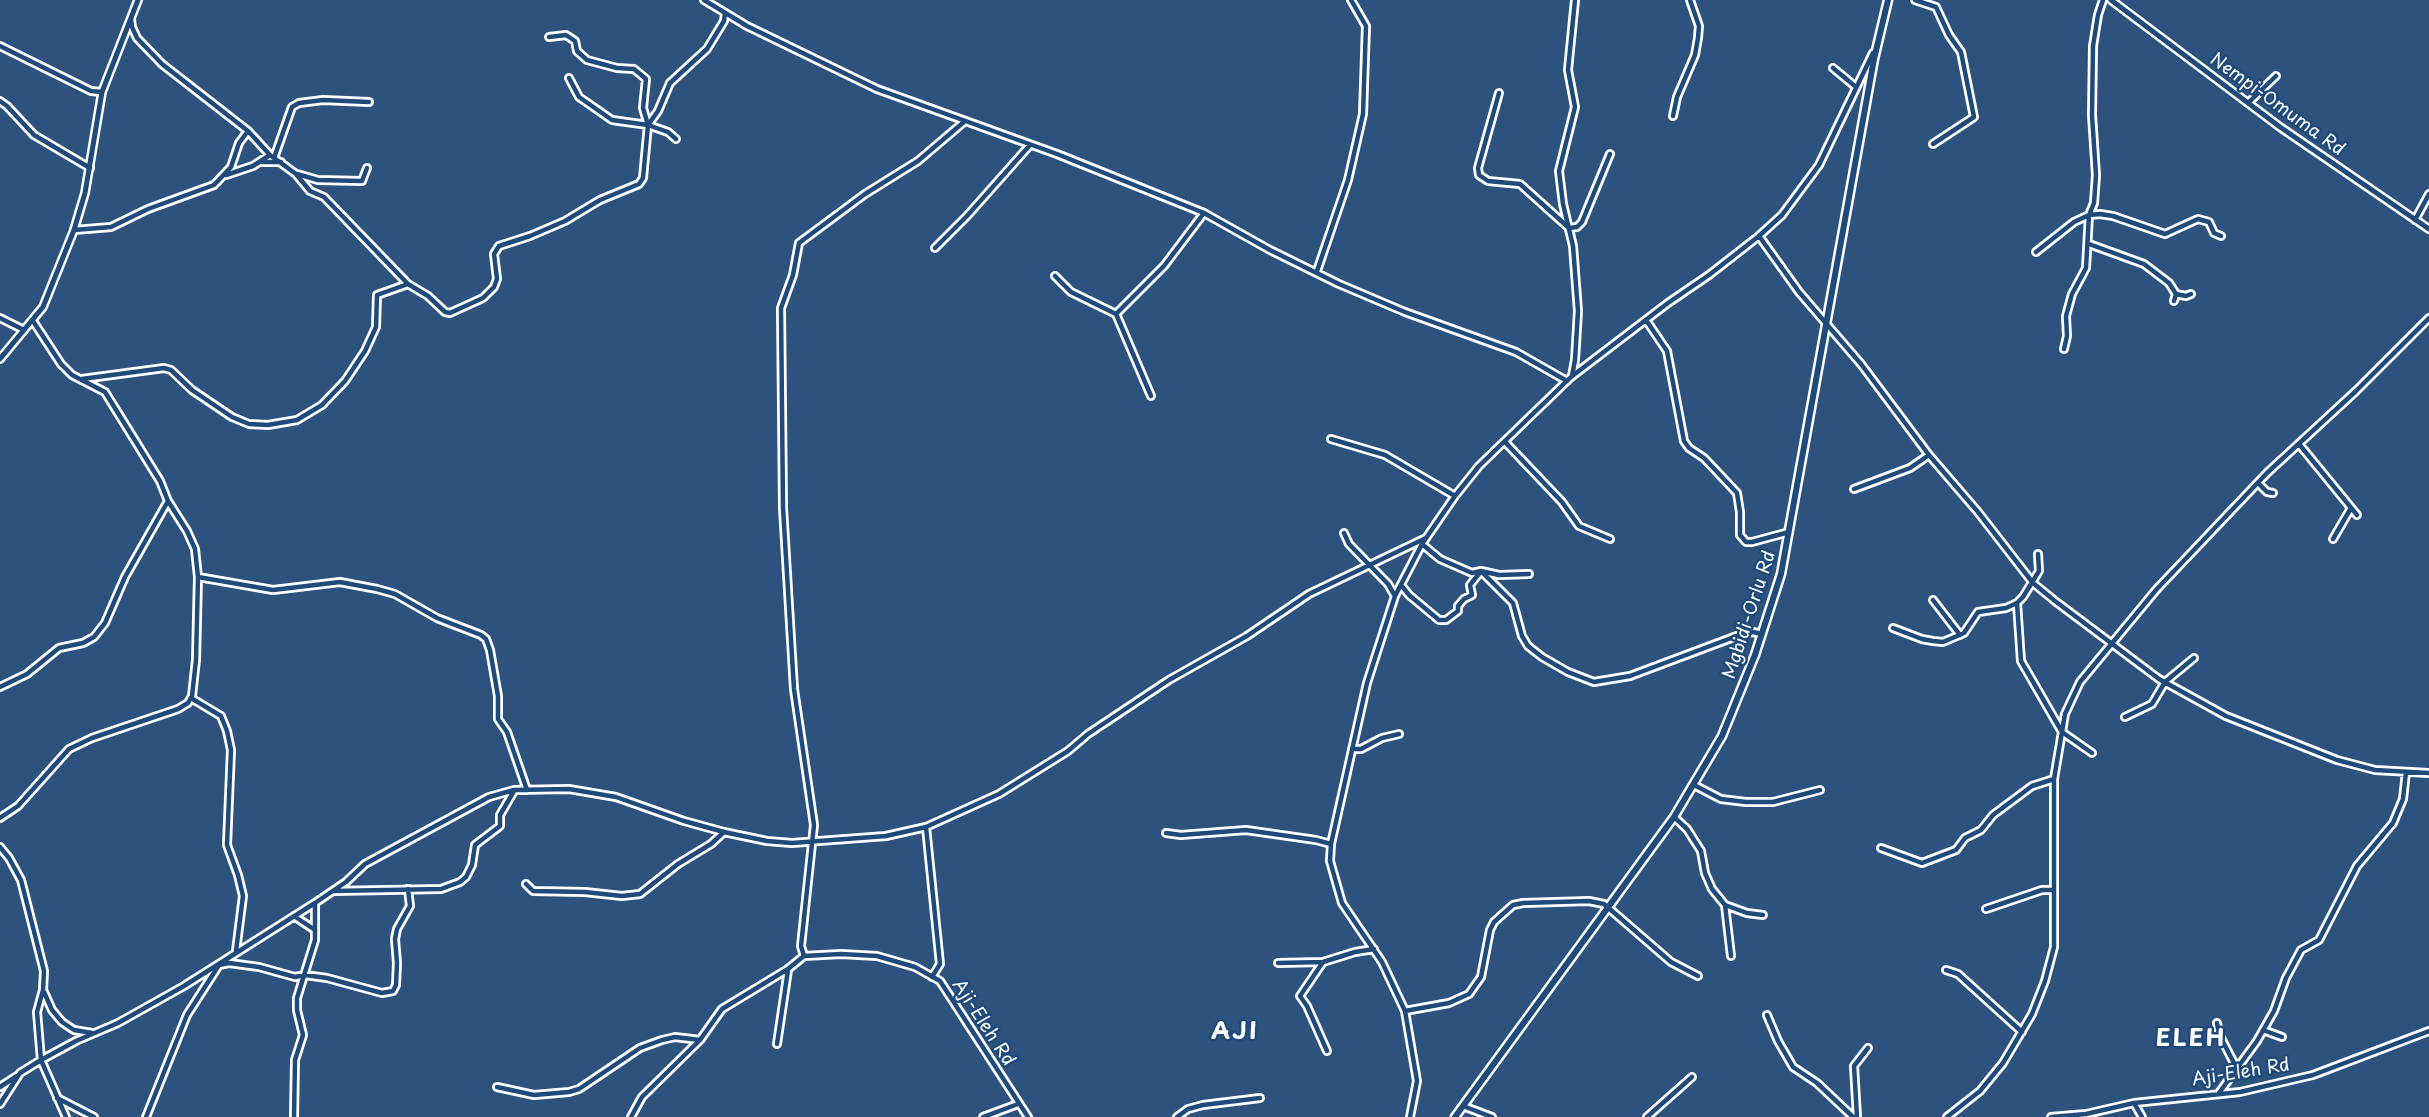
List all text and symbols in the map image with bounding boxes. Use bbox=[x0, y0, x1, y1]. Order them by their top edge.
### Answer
street label: Nempi-Omuma Rd bbox=[2206, 49, 2348, 161]
street label: Mgbidi-Orlu Rd bbox=[1719, 548, 1781, 682]
street label: Aji-Eleh Rd bbox=[947, 976, 1019, 1070]
district label: AJI bbox=[1212, 1018, 1258, 1046]
district label: ELEH bbox=[2156, 1025, 2226, 1053]
street label: Aji-Eleh Rd bbox=[2191, 1055, 2291, 1091]

